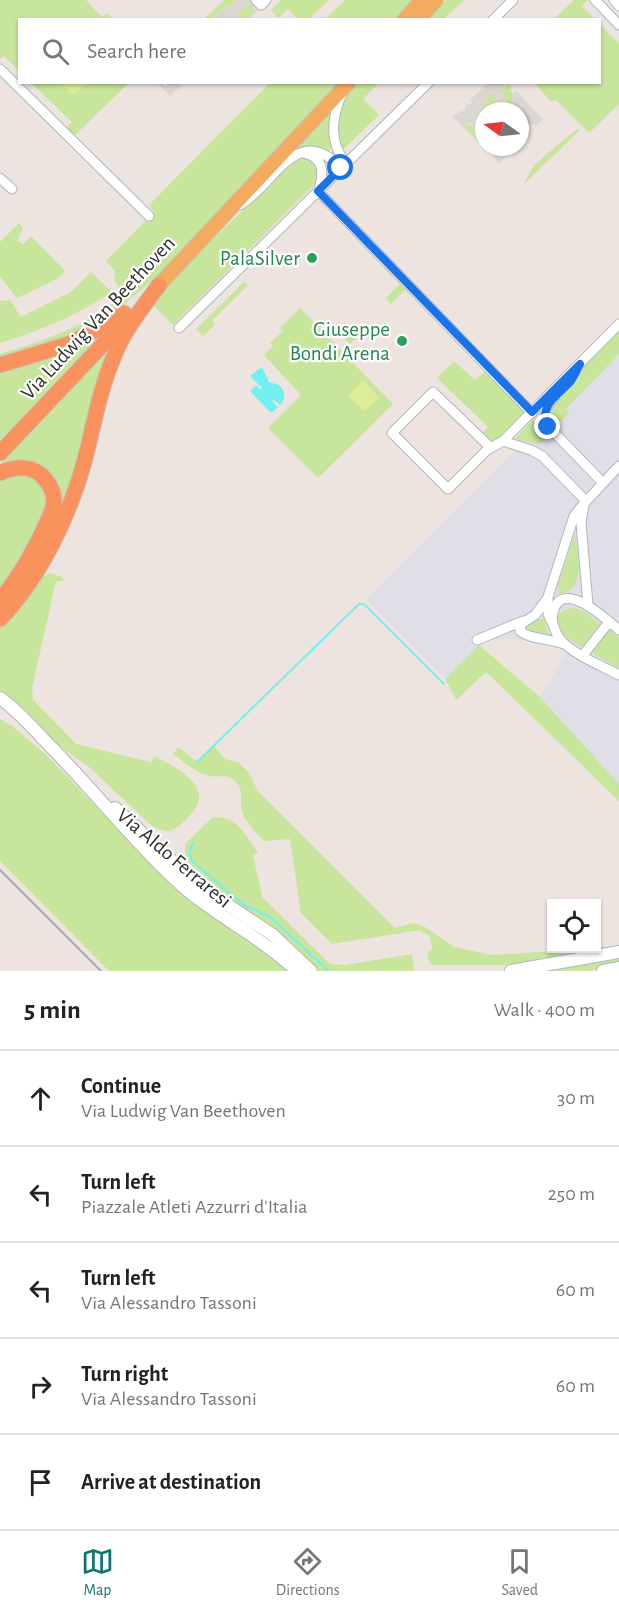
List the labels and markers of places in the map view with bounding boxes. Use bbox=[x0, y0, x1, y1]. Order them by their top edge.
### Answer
place label: PalaSilver bbox=[220, 248, 300, 269]
marker: PalaSilver bbox=[305, 251, 319, 265]
place label: Giuseppe Bondi Arena bbox=[290, 319, 390, 364]
marker: Giuseppe Bondi Arena bbox=[395, 334, 409, 348]

